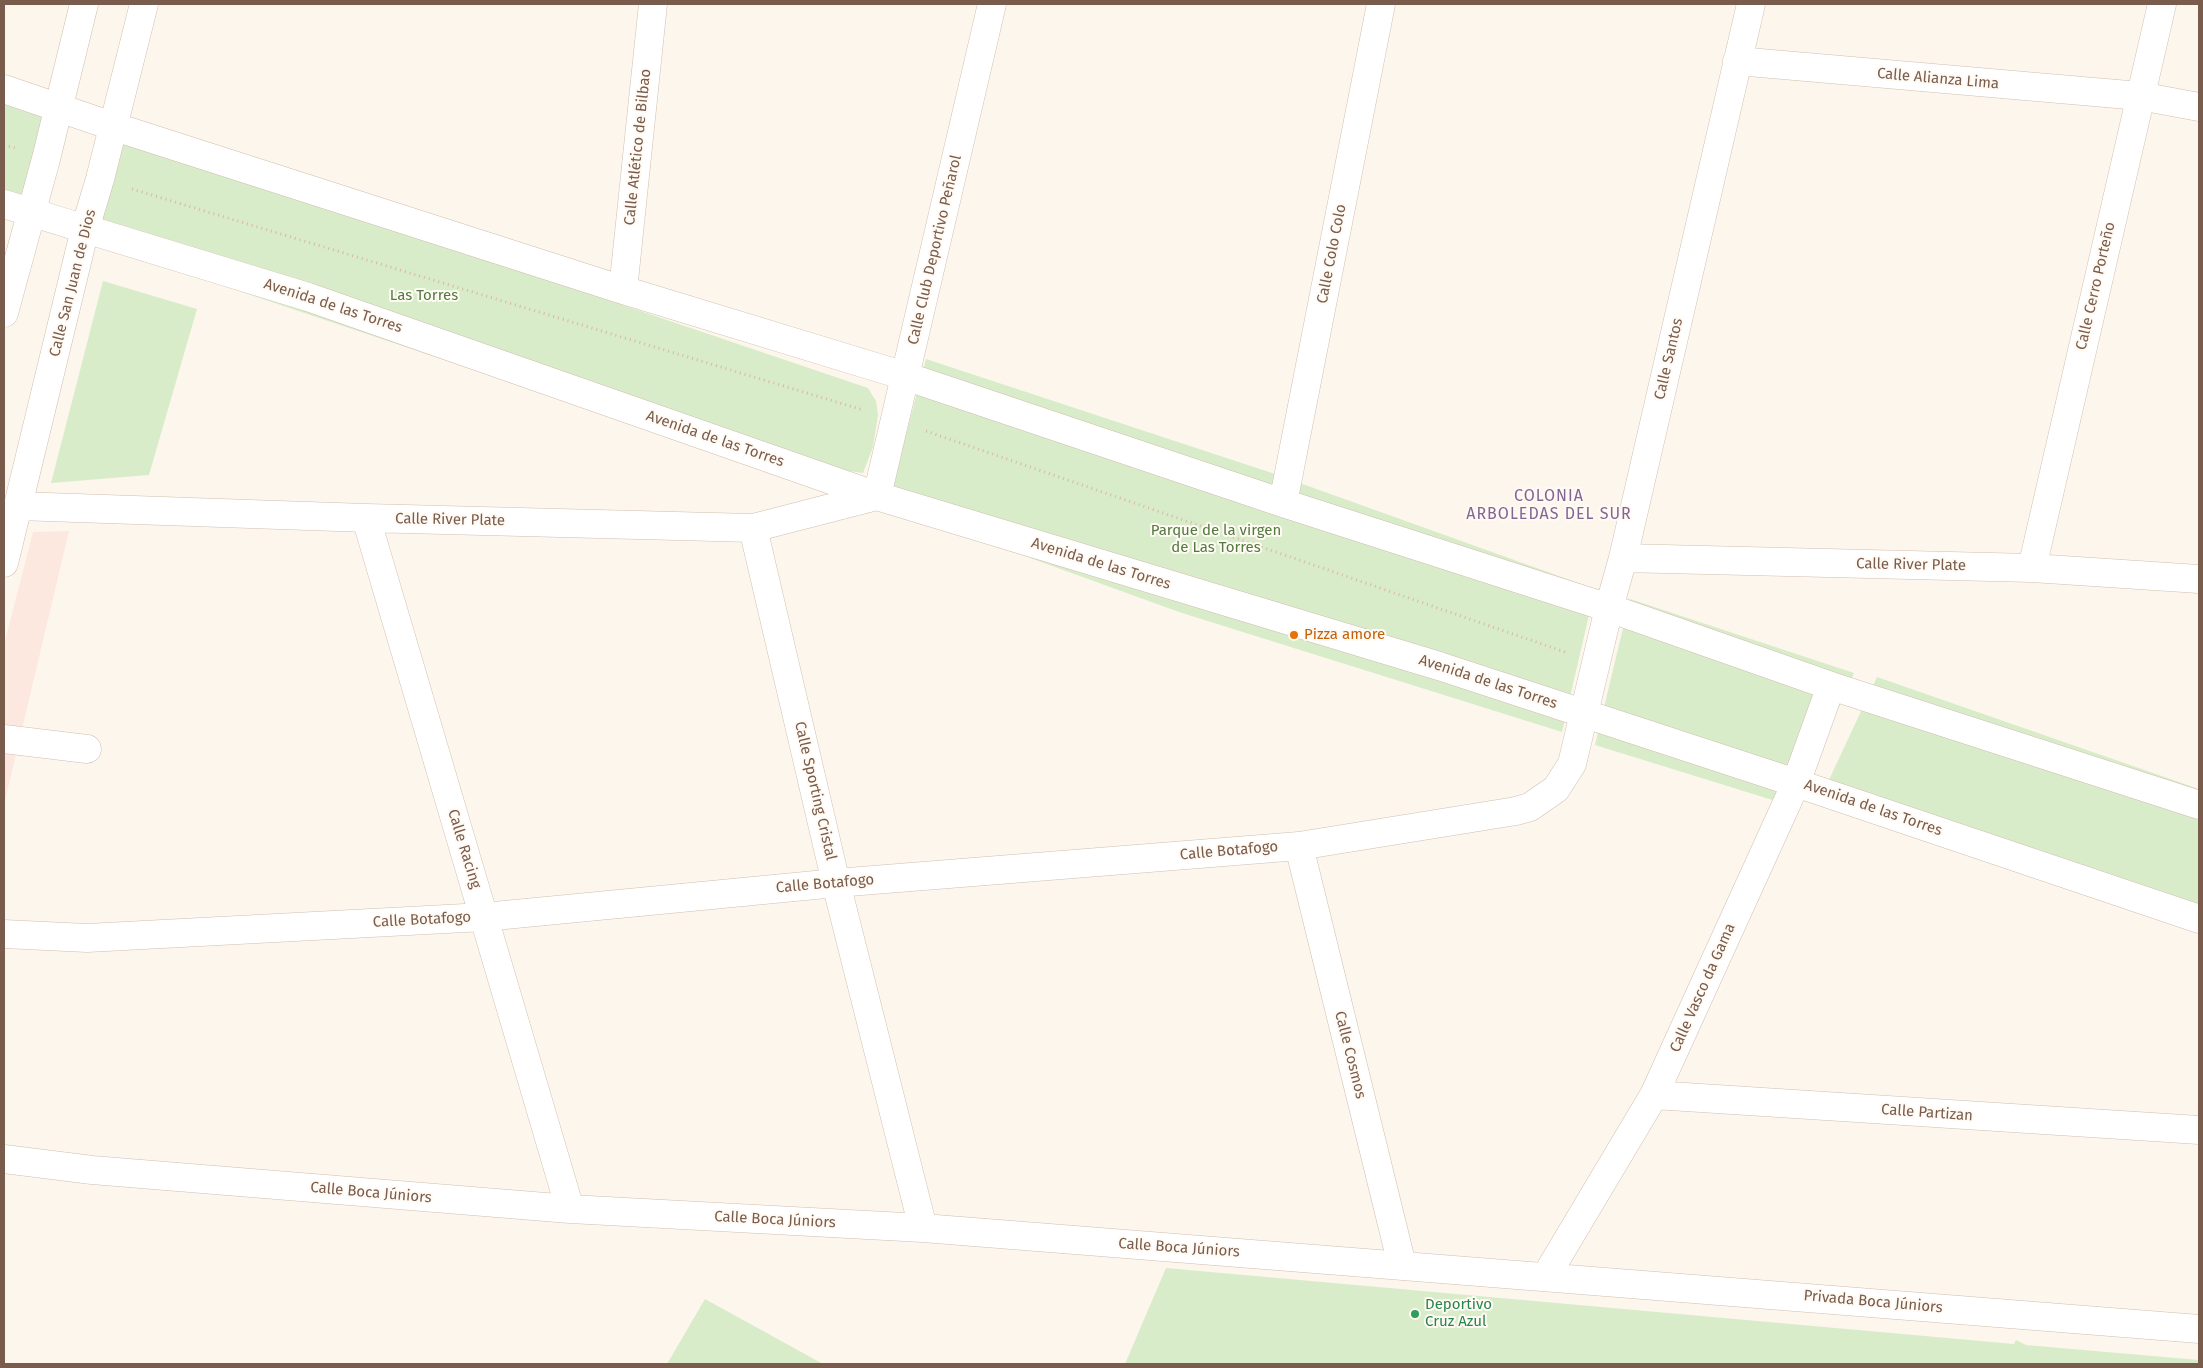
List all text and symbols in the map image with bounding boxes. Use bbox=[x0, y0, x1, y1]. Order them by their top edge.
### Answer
street label: Calle Alianza Lima bbox=[1876, 65, 2000, 93]
street label: Calle Atlético de Bilbao bbox=[621, 68, 655, 226]
street label: Calle Club Deportivo Peñarol bbox=[904, 153, 966, 347]
street label: Calle Colo Colo bbox=[1314, 203, 1350, 305]
street label: Calle San Juan de Dios bbox=[46, 207, 100, 359]
street label: Calle Cerro Porteño bbox=[2072, 220, 2120, 352]
street label: Avenida de las Torres bbox=[261, 275, 405, 337]
park label: Las Torres bbox=[390, 287, 458, 305]
street label: Calle Santos bbox=[1651, 316, 1687, 402]
street label: Avenida de las Torres bbox=[644, 407, 786, 471]
district label: COLONIA ARBOLEDAS DEL SUR bbox=[1464, 487, 1634, 525]
street label: Calle River Plate bbox=[395, 510, 505, 530]
park label: Parque de la virgen de Las Torres bbox=[1151, 522, 1281, 557]
street label: Avenida de las Torres bbox=[1029, 534, 1173, 594]
street label: Calle River Plate bbox=[1856, 555, 1966, 575]
place label: Pizza amore bbox=[1304, 626, 1385, 644]
marker: Pizza amore bbox=[1288, 629, 1300, 641]
street label: Avenida de las Torres bbox=[1416, 651, 1560, 713]
street label: Calle Sporting Cristal bbox=[790, 720, 840, 862]
street label: Avenida de las Torres bbox=[1802, 776, 1944, 840]
street label: Calle Racing bbox=[443, 807, 485, 891]
street label: Calle Botafogo bbox=[1179, 838, 1279, 864]
street label: Calle Botafogo bbox=[775, 871, 875, 897]
street label: Calle Botafogo bbox=[372, 908, 472, 932]
street label: Calle Vasco da Gama bbox=[1666, 921, 1740, 1055]
street label: Calle Cosmos bbox=[1330, 1009, 1370, 1101]
street label: Calle Partizan bbox=[1881, 1101, 1973, 1125]
street label: Calle Boca Júniors bbox=[310, 1179, 432, 1207]
street label: Calle Boca Júniors bbox=[714, 1208, 836, 1232]
street label: Calle Boca Júniors bbox=[1118, 1235, 1240, 1261]
street label: Privada Boca Júniors bbox=[1803, 1287, 1943, 1317]
place label: Deportivo Cruz Azul bbox=[1425, 1296, 1492, 1331]
marker: Deportivo Cruz Azul bbox=[1409, 1308, 1421, 1320]

